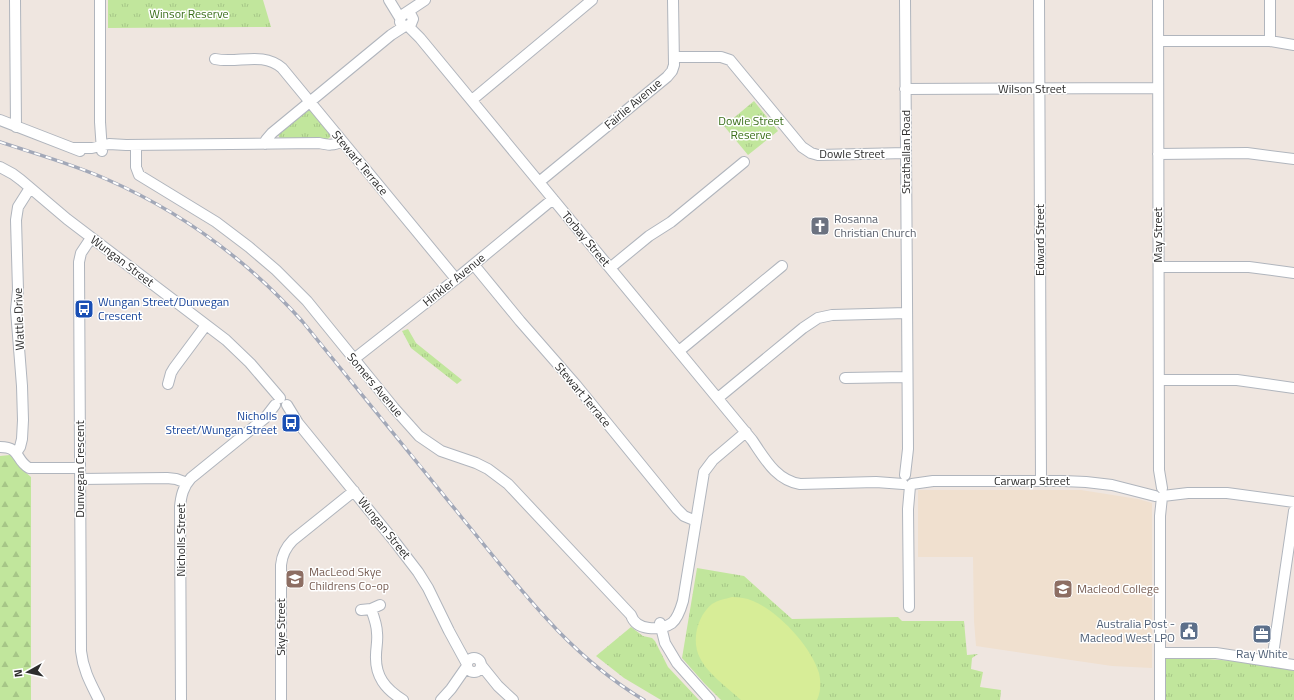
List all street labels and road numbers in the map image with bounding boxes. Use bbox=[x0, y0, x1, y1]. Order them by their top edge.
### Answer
street label: Fairlie Avenue bbox=[600, 74, 666, 134]
street label: Wilson Street bbox=[998, 79, 1067, 98]
street label: Strathallan Road bbox=[896, 110, 915, 194]
street label: Stewart Terrace bbox=[328, 126, 393, 199]
street label: Dowle Street bbox=[819, 144, 886, 163]
street label: Edward Street bbox=[1030, 203, 1049, 276]
street label: Torbay Street bbox=[557, 207, 616, 271]
street label: May Street bbox=[1148, 207, 1167, 263]
street label: Wungan Street bbox=[86, 230, 159, 291]
street label: Hinkler Avenue bbox=[418, 248, 489, 311]
street label: Wattle Drive bbox=[8, 287, 29, 351]
street label: Somers Avenue bbox=[343, 348, 408, 421]
street label: Stewart Terrace bbox=[551, 358, 616, 431]
street label: Dunvegan Crescent bbox=[70, 419, 89, 518]
street label: Carwarp Street bbox=[994, 471, 1071, 490]
street label: Wungan Street bbox=[353, 492, 416, 564]
street label: Nicholls Street bbox=[171, 502, 190, 577]
street label: Skye Street bbox=[271, 597, 290, 656]

